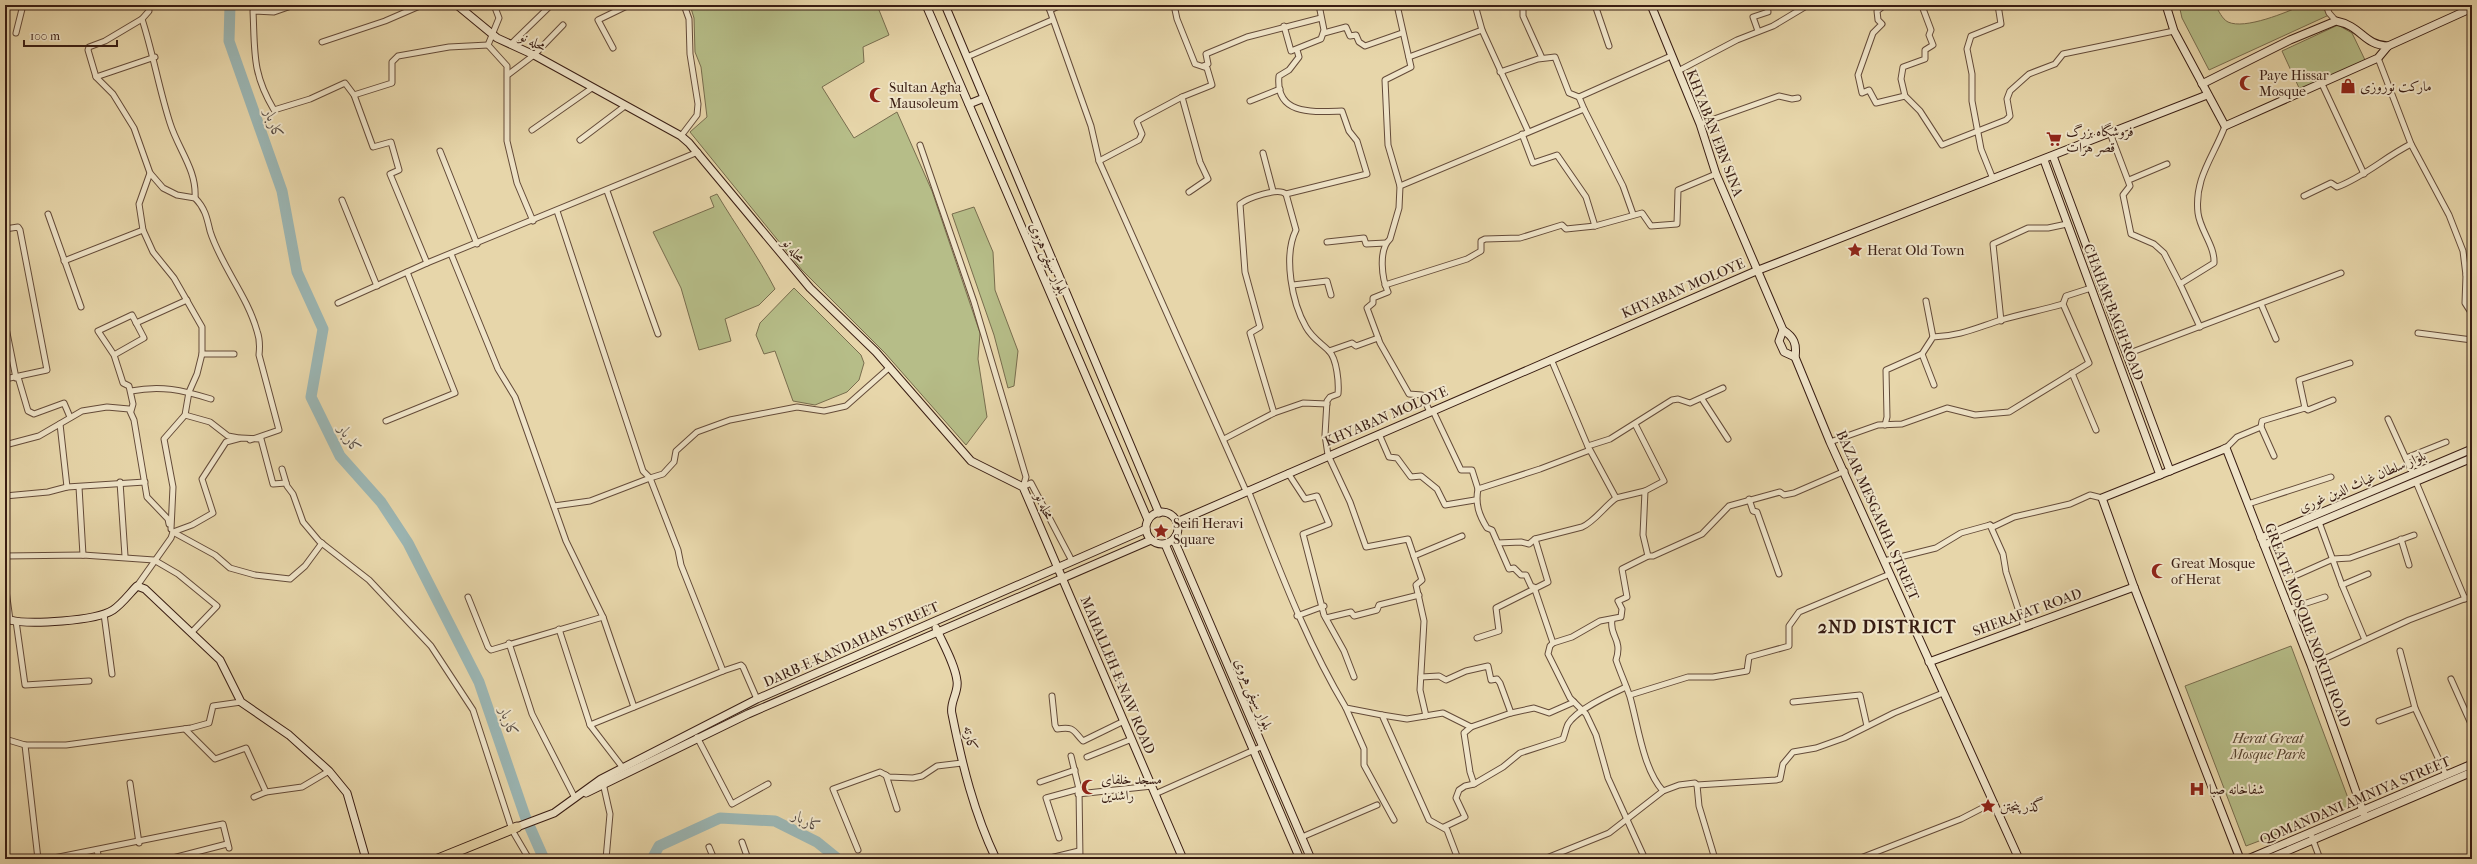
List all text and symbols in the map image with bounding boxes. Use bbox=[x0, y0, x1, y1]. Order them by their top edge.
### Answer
scale bar bbox=[24, 22, 117, 48]
street label: محله نو bbox=[515, 27, 549, 55]
text: 100 m bbox=[30, 29, 60, 43]
street label: KHYABAN EBN SINA bbox=[1682, 67, 1747, 200]
place label: Paye Hissar Mosque bbox=[2259, 67, 2329, 100]
mosque icon: Paye Hissar Mosque bbox=[2238, 74, 2256, 92]
shop icon: مارکت نوروزی bbox=[2339, 77, 2357, 95]
place label: مارکت نوروزی bbox=[2360, 78, 2432, 95]
place label: Sultan Agha Mausoleum bbox=[889, 79, 962, 112]
mosque icon: Sultan Agha Mausoleum bbox=[868, 86, 886, 104]
water label: کاربار bbox=[260, 105, 288, 142]
place label: فروشگاه بزرگ قصر هرات bbox=[2066, 122, 2134, 157]
supermarket icon: فروشگاه بزرگ قصر هرات bbox=[2045, 130, 2063, 148]
street label: بلوار سیفی هروی bbox=[1024, 220, 1071, 298]
street label: محله نو bbox=[777, 233, 809, 267]
place icon: Herat Old Town bbox=[1846, 241, 1864, 259]
street label: CHAHAR BAGH ROAD bbox=[2080, 241, 2148, 383]
place label: Herat Old Town bbox=[1867, 242, 1964, 259]
street label: KHYABAN MOLOYE bbox=[1619, 255, 1748, 322]
street label: KHYABAN MOLOYE bbox=[1322, 383, 1451, 450]
water label: کاربار bbox=[334, 420, 366, 457]
street label: BAZAR MESGARHA STREET bbox=[1832, 428, 1923, 603]
street label: بلوار سلطان غیاث الدین غوری bbox=[2296, 447, 2429, 516]
street label: محله نو bbox=[1030, 488, 1058, 523]
place label: Seifi Heravi Square bbox=[1173, 515, 1243, 548]
street label: GREATE MOSQUE NORTH ROAD bbox=[2261, 521, 2355, 730]
place icon: Seifi Heravi Square bbox=[1152, 522, 1170, 540]
place label: Great Mosque of Herat bbox=[2171, 555, 2255, 588]
mosque icon: Great Mosque of Herat bbox=[2150, 562, 2168, 580]
street label: SHERAFAT ROAD bbox=[1970, 585, 2084, 640]
street label: MAHALLEH-E-NAW ROAD bbox=[1077, 594, 1159, 757]
street label: DARB-E-KANDAHAR STREET bbox=[761, 598, 942, 691]
district label: 2ND DISTRICT bbox=[1818, 617, 1956, 638]
street label: بلوار سیفی هروی bbox=[1229, 656, 1276, 734]
water label: کاربار bbox=[495, 703, 523, 740]
street label: کارته bbox=[960, 725, 981, 752]
park label: Herat Great Mosque Park bbox=[2229, 730, 2306, 763]
street label: QOMANDANI AMNIYA STREET bbox=[2257, 752, 2454, 848]
place label: مسجد خلفای راشدین bbox=[1101, 771, 1162, 804]
mosque icon: مسجد خلفای راشدین bbox=[1080, 778, 1098, 796]
hospital icon: شفاخانه صبا bbox=[2188, 780, 2206, 798]
place label: شفاخانه صبا bbox=[2209, 781, 2265, 798]
place label: گذر پنجتن bbox=[2000, 796, 2044, 815]
place icon: گذر پنجتن bbox=[1979, 797, 1997, 815]
water label: کاربار bbox=[788, 805, 825, 836]

